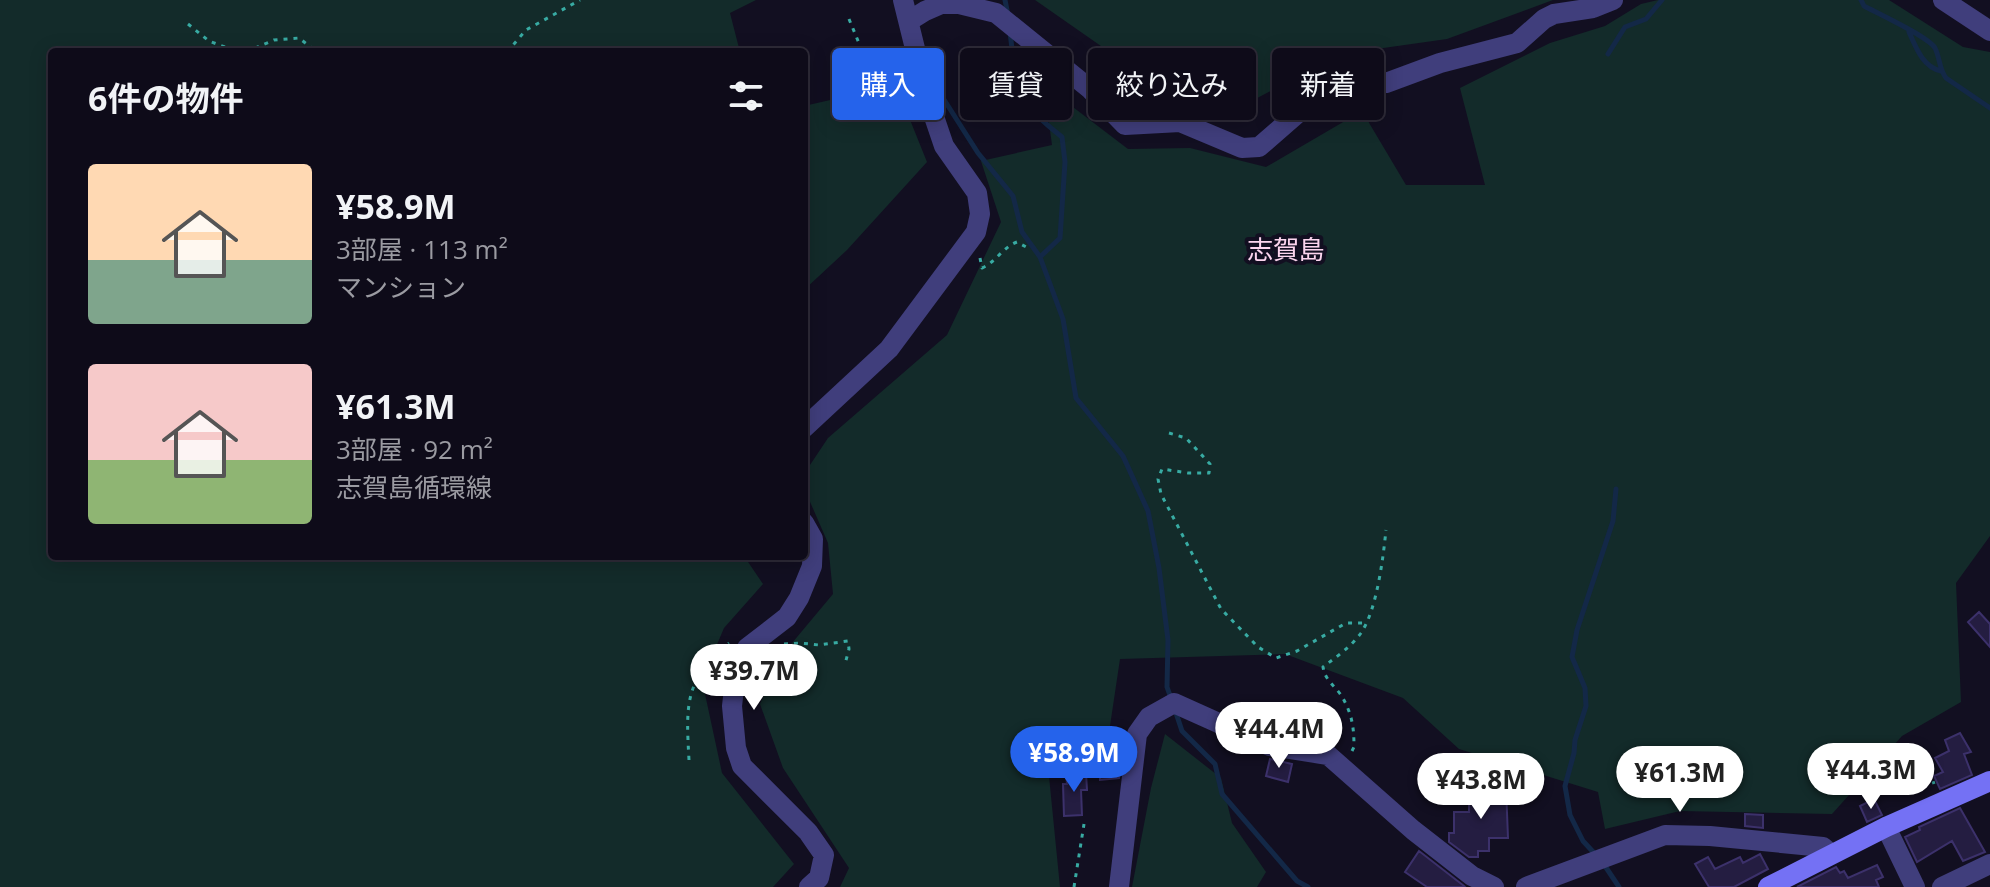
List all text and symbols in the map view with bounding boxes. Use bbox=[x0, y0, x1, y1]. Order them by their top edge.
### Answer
chip: 購入 bbox=[832, 48, 944, 120]
chip: 賃貸 bbox=[960, 48, 1072, 120]
chip: 絞り込み bbox=[1088, 48, 1256, 120]
chip: 新着 bbox=[1272, 48, 1384, 120]
icon: filters bbox=[724, 74, 768, 118]
text: 6件の物件 bbox=[88, 75, 243, 121]
text: ¥58.9M bbox=[336, 183, 456, 229]
icon: home bbox=[152, 196, 248, 292]
text: 3部屋 · 113 m² bbox=[336, 231, 508, 267]
district label: 志賀島 bbox=[1247, 231, 1325, 267]
text: マンション bbox=[336, 269, 466, 305]
text: ¥61.3M bbox=[336, 383, 456, 429]
icon: home bbox=[152, 396, 248, 492]
text: 3部屋 · 92 m² bbox=[336, 431, 493, 467]
text: 志賀島循環線 bbox=[336, 469, 492, 505]
pin: ¥39.7M bbox=[689, 644, 819, 712]
text: ¥39.7M bbox=[708, 652, 800, 688]
pin: ¥44.4M bbox=[1214, 702, 1344, 770]
text: ¥44.4M bbox=[1233, 710, 1325, 746]
pin: ¥58.9M bbox=[1009, 726, 1139, 794]
text: ¥58.9M bbox=[1028, 734, 1120, 770]
pin: ¥44.3M bbox=[1806, 743, 1936, 811]
pin: ¥61.3M bbox=[1615, 746, 1745, 814]
text: ¥44.3M bbox=[1825, 751, 1917, 787]
pin: ¥43.8M bbox=[1416, 753, 1546, 821]
text: ¥61.3M bbox=[1634, 754, 1726, 790]
text: ¥43.8M bbox=[1435, 761, 1527, 797]

